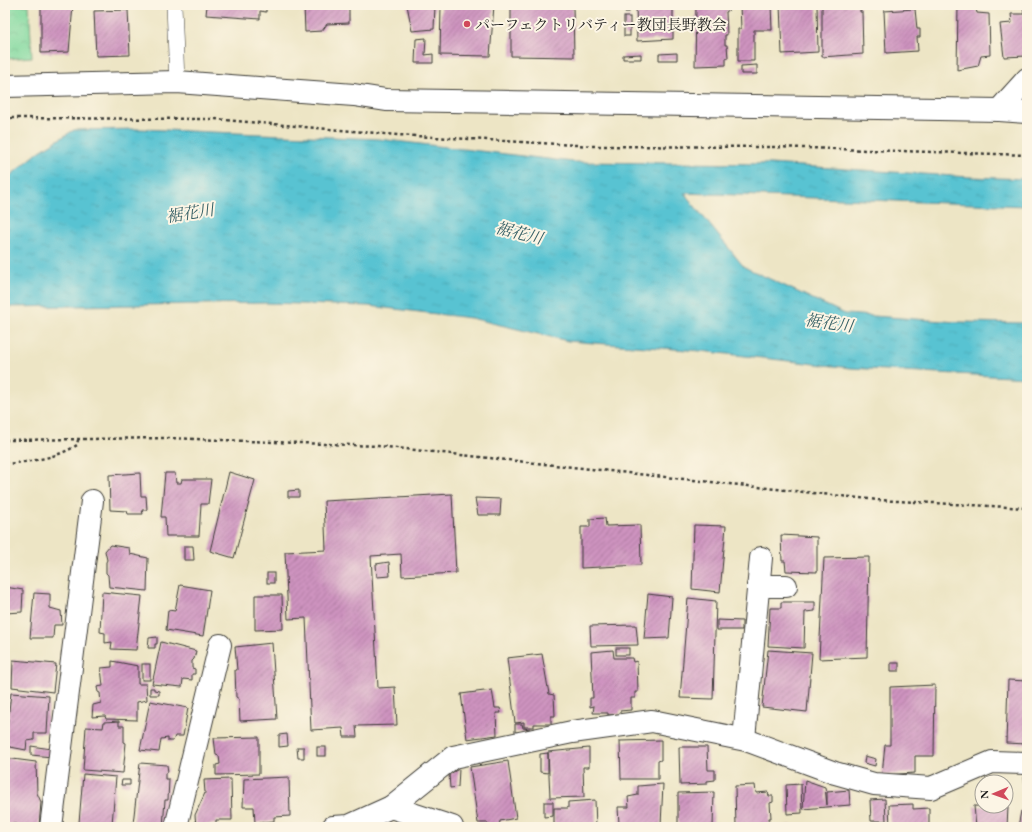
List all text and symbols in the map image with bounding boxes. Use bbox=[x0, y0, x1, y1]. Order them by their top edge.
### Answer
place label: パーフェクトリバティー教団長野教会 bbox=[475, 15, 727, 34]
marker: パーフェクトリバティー教団長野教会 bbox=[462, 19, 472, 29]
water label: 裾花川 bbox=[165, 199, 217, 227]
water label: 裾花川 bbox=[493, 217, 547, 249]
water label: 裾花川 bbox=[804, 309, 856, 337]
north arrow bbox=[974, 774, 1014, 814]
text: N bbox=[977, 790, 991, 799]

